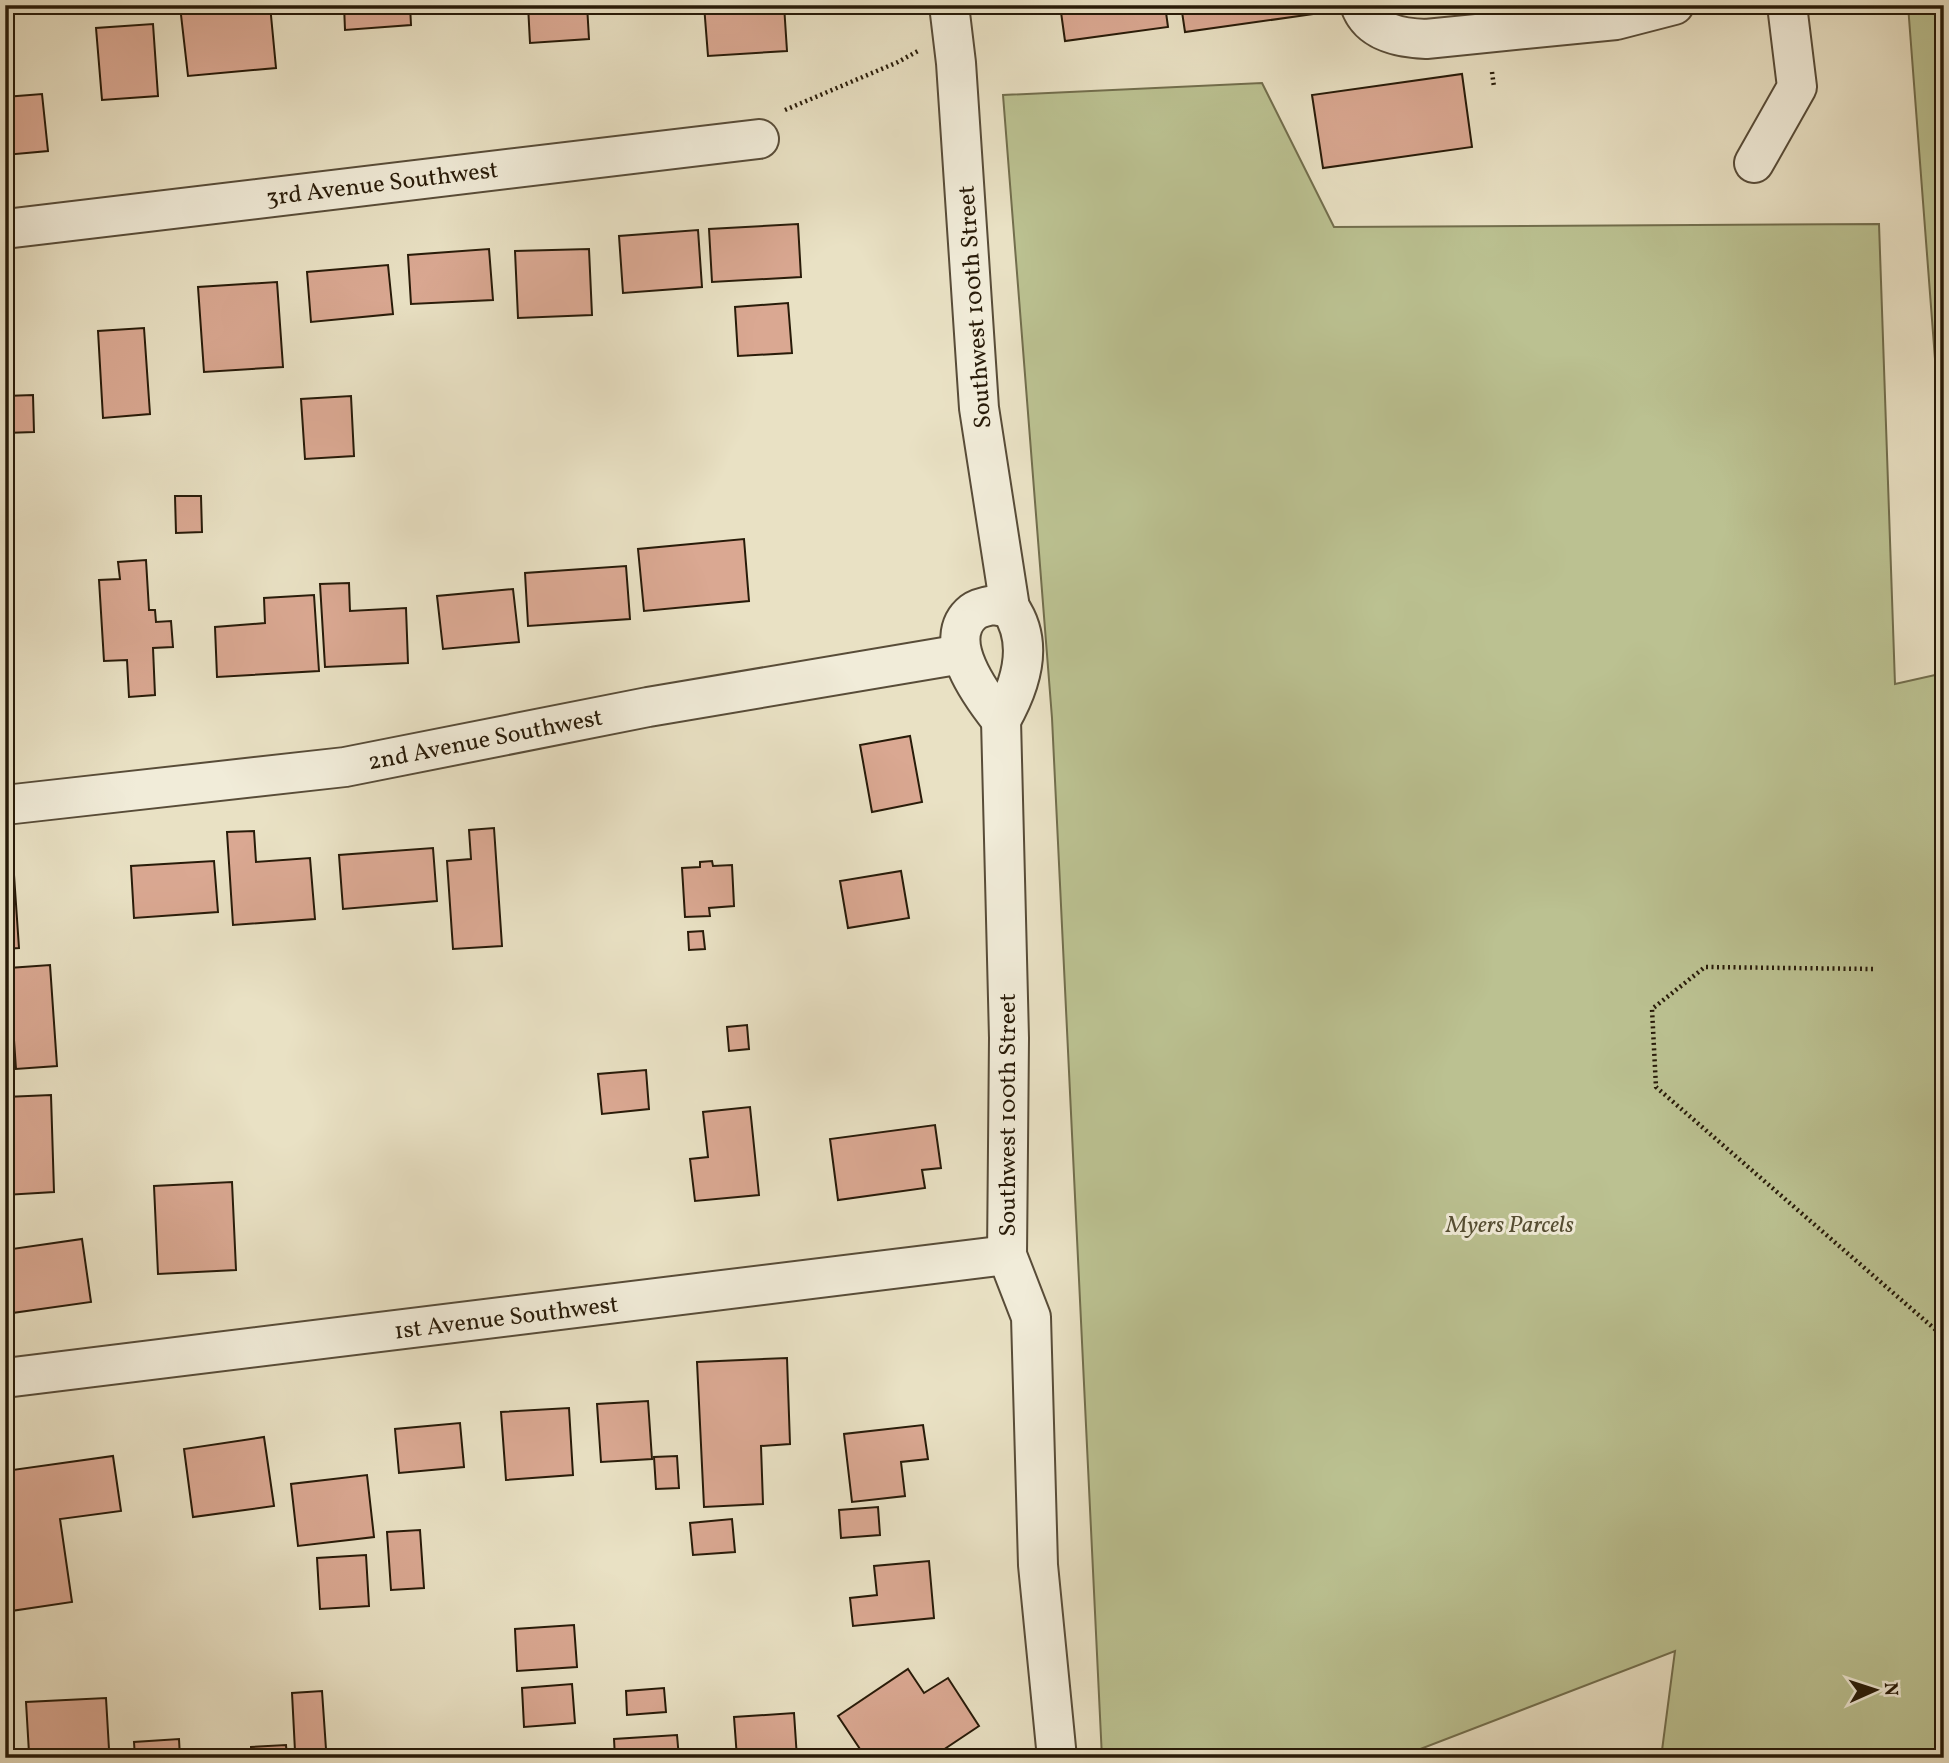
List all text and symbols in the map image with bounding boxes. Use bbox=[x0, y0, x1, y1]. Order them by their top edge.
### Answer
street label: 3rd Avenue Southwest bbox=[264, 154, 500, 216]
street label: Southwest 100th Street bbox=[951, 184, 1001, 430]
street label: 2nd Avenue Southwest bbox=[365, 702, 606, 780]
street label: Southwest 100th Street bbox=[992, 993, 1026, 1237]
park label: Myers Parcels bbox=[1445, 1209, 1574, 1243]
street label: 1st Avenue Southwest bbox=[392, 1288, 620, 1350]
north arrow bbox=[1840, 1654, 1910, 1724]
text: N bbox=[1877, 1682, 1903, 1697]

